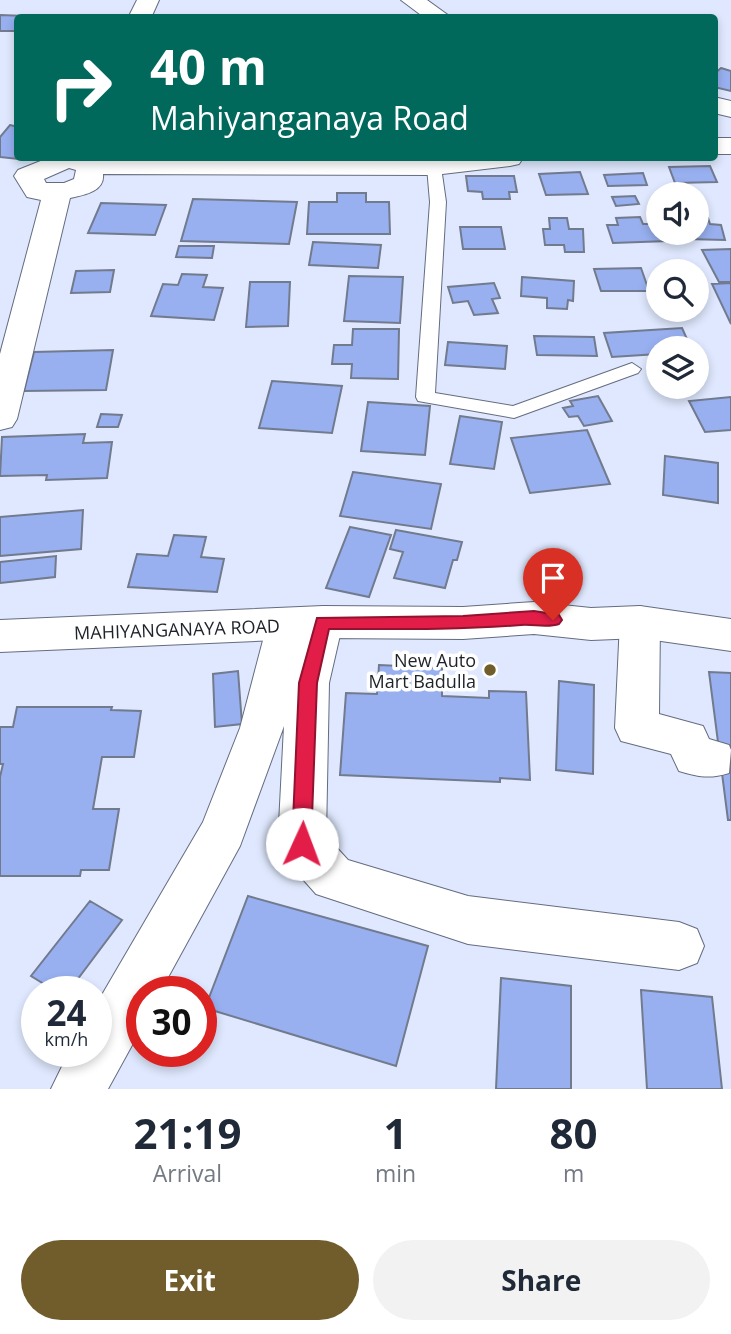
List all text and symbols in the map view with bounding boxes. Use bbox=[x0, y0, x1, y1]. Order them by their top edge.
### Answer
text: 40 m bbox=[150, 33, 267, 99]
icon: right bbox=[35, 42, 126, 133]
text: Mahiyanganaya Road bbox=[150, 96, 469, 139]
map controls bbox=[646, 182, 709, 399]
button: sound bbox=[646, 182, 709, 245]
button: search bbox=[646, 259, 709, 322]
button: layers bbox=[646, 336, 709, 399]
pin bbox=[523, 548, 583, 620]
icon: arrive bbox=[534, 559, 572, 597]
street label: MAHIYANGANAYA ROAD bbox=[74, 613, 280, 645]
place label: New Auto Mart Badulla bbox=[369, 648, 476, 693]
marker: New Auto Mart Badulla bbox=[482, 662, 498, 678]
position arrow bbox=[265, 807, 339, 881]
speed limit sign: 30 bbox=[126, 976, 217, 1067]
text: 24 bbox=[46, 989, 87, 1036]
text: km/h bbox=[45, 1027, 88, 1051]
text: 21:19 bbox=[133, 1104, 241, 1161]
text: 1 bbox=[383, 1104, 408, 1161]
text: 80 bbox=[550, 1104, 598, 1161]
text: Arrival bbox=[153, 1157, 222, 1189]
text: min bbox=[375, 1157, 416, 1189]
text: m bbox=[563, 1157, 584, 1189]
button: Exit bbox=[21, 1240, 359, 1320]
button: Share bbox=[373, 1240, 710, 1320]

